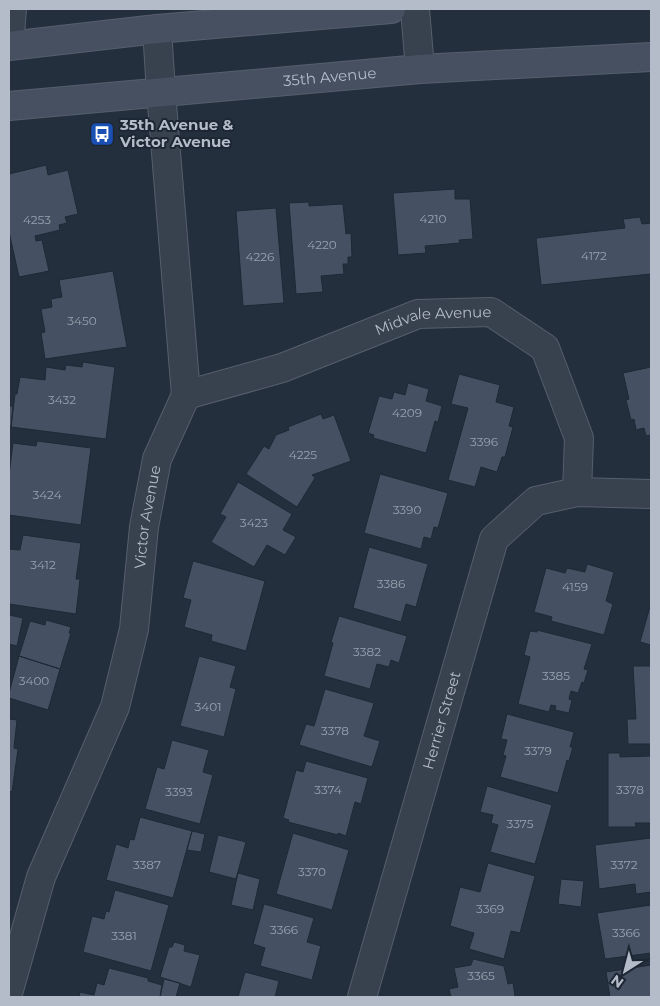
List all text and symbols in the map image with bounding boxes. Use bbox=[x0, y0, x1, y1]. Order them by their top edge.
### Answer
street label: 35th Avenue bbox=[282, 63, 377, 90]
place label: 35th Avenue & Victor Avenue bbox=[119, 115, 233, 151]
bus stop icon: 35th Avenue & Victor Avenue bbox=[89, 121, 115, 147]
house number: 4210 bbox=[420, 211, 447, 226]
house number: 4253 bbox=[23, 212, 51, 227]
house number: 4220 bbox=[307, 237, 337, 252]
house number: 4172 bbox=[581, 248, 607, 263]
house number: 4226 bbox=[246, 249, 274, 264]
street label: Midvale Avenue bbox=[372, 302, 492, 339]
house number: 3450 bbox=[67, 313, 97, 328]
house number: 3432 bbox=[48, 392, 76, 407]
house number: 4209 bbox=[392, 405, 422, 420]
house number: 3396 bbox=[470, 434, 498, 449]
house number: 4225 bbox=[289, 447, 317, 462]
street label: Victor Avenue bbox=[130, 464, 165, 570]
house number: 3424 bbox=[32, 487, 62, 502]
house number: 3390 bbox=[393, 502, 421, 517]
house number: 3423 bbox=[240, 515, 268, 530]
house number: 3412 bbox=[30, 557, 56, 572]
house number: 3386 bbox=[377, 576, 405, 591]
house number: 4159 bbox=[562, 579, 588, 594]
house number: 3382 bbox=[353, 644, 381, 659]
house number: 3385 bbox=[542, 668, 570, 683]
street label: Herrier Street bbox=[418, 669, 464, 772]
house number: 3400 bbox=[19, 673, 49, 688]
house number: 3401 bbox=[195, 699, 221, 714]
house number: 3378 bbox=[321, 723, 349, 738]
house number: 3379 bbox=[524, 743, 552, 758]
house number: 3374 bbox=[314, 782, 342, 797]
house number: 3378 bbox=[616, 782, 644, 797]
house number: 3393 bbox=[165, 784, 193, 799]
house number: 3375 bbox=[507, 816, 534, 831]
house number: 3387 bbox=[133, 857, 161, 872]
house number: 3372 bbox=[610, 857, 638, 872]
house number: 3370 bbox=[298, 864, 326, 879]
house number: 3369 bbox=[476, 901, 504, 916]
house number: 3366 bbox=[270, 922, 298, 937]
house number: 3366 bbox=[612, 925, 640, 940]
house number: 3381 bbox=[111, 928, 137, 943]
north arrow bbox=[600, 946, 650, 996]
house number: 3365 bbox=[467, 968, 495, 983]
text: N bbox=[607, 971, 627, 992]

